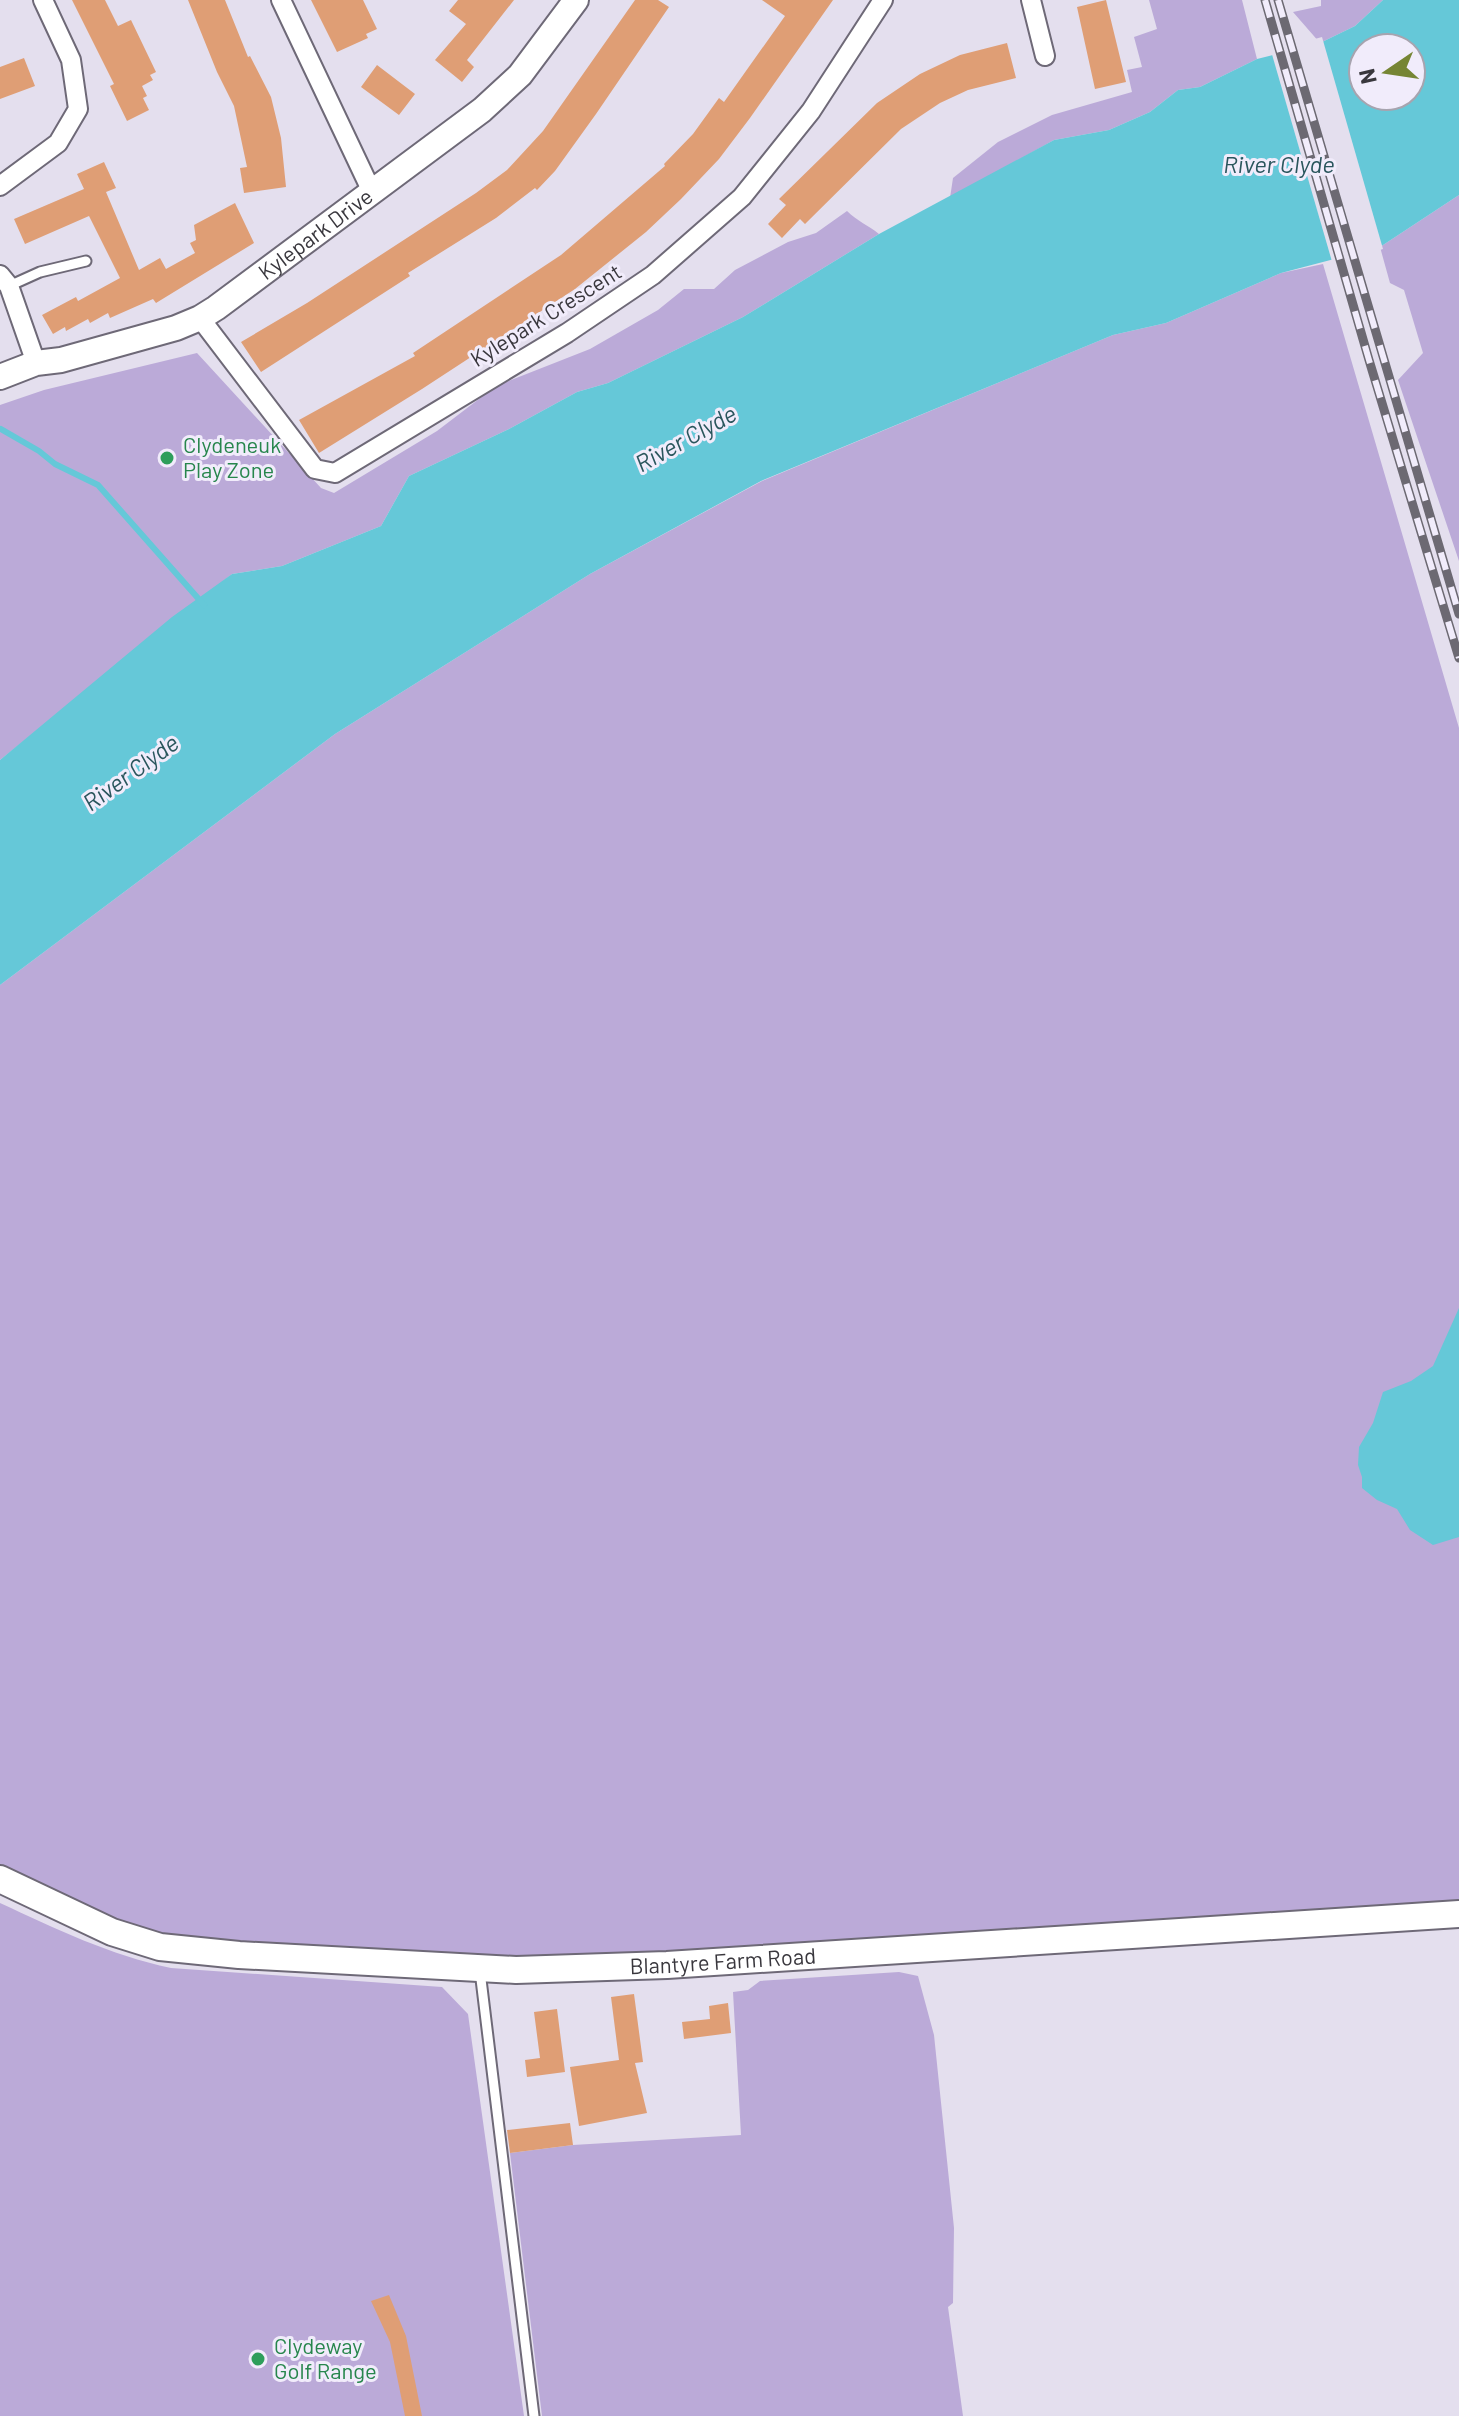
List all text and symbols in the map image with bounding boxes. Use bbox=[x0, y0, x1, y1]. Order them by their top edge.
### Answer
north arrow bbox=[1347, 32, 1427, 112]
text: N bbox=[1352, 67, 1381, 87]
water label: River Clyde bbox=[1223, 149, 1335, 178]
street label: Kylepark Drive bbox=[253, 182, 377, 284]
street label: Kylepark Crescent bbox=[465, 257, 626, 371]
water label: River Clyde bbox=[630, 398, 741, 477]
place label: Clydeneuk Play Zone bbox=[183, 431, 281, 482]
marker: Clydeneuk Play Zone bbox=[158, 449, 176, 467]
water label: River Clyde bbox=[77, 727, 184, 816]
street label: Blantyre Farm Road bbox=[629, 1941, 817, 1978]
place label: Clydeway Golf Range bbox=[274, 2332, 377, 2383]
marker: Clydeway Golf Range bbox=[249, 2350, 267, 2368]

